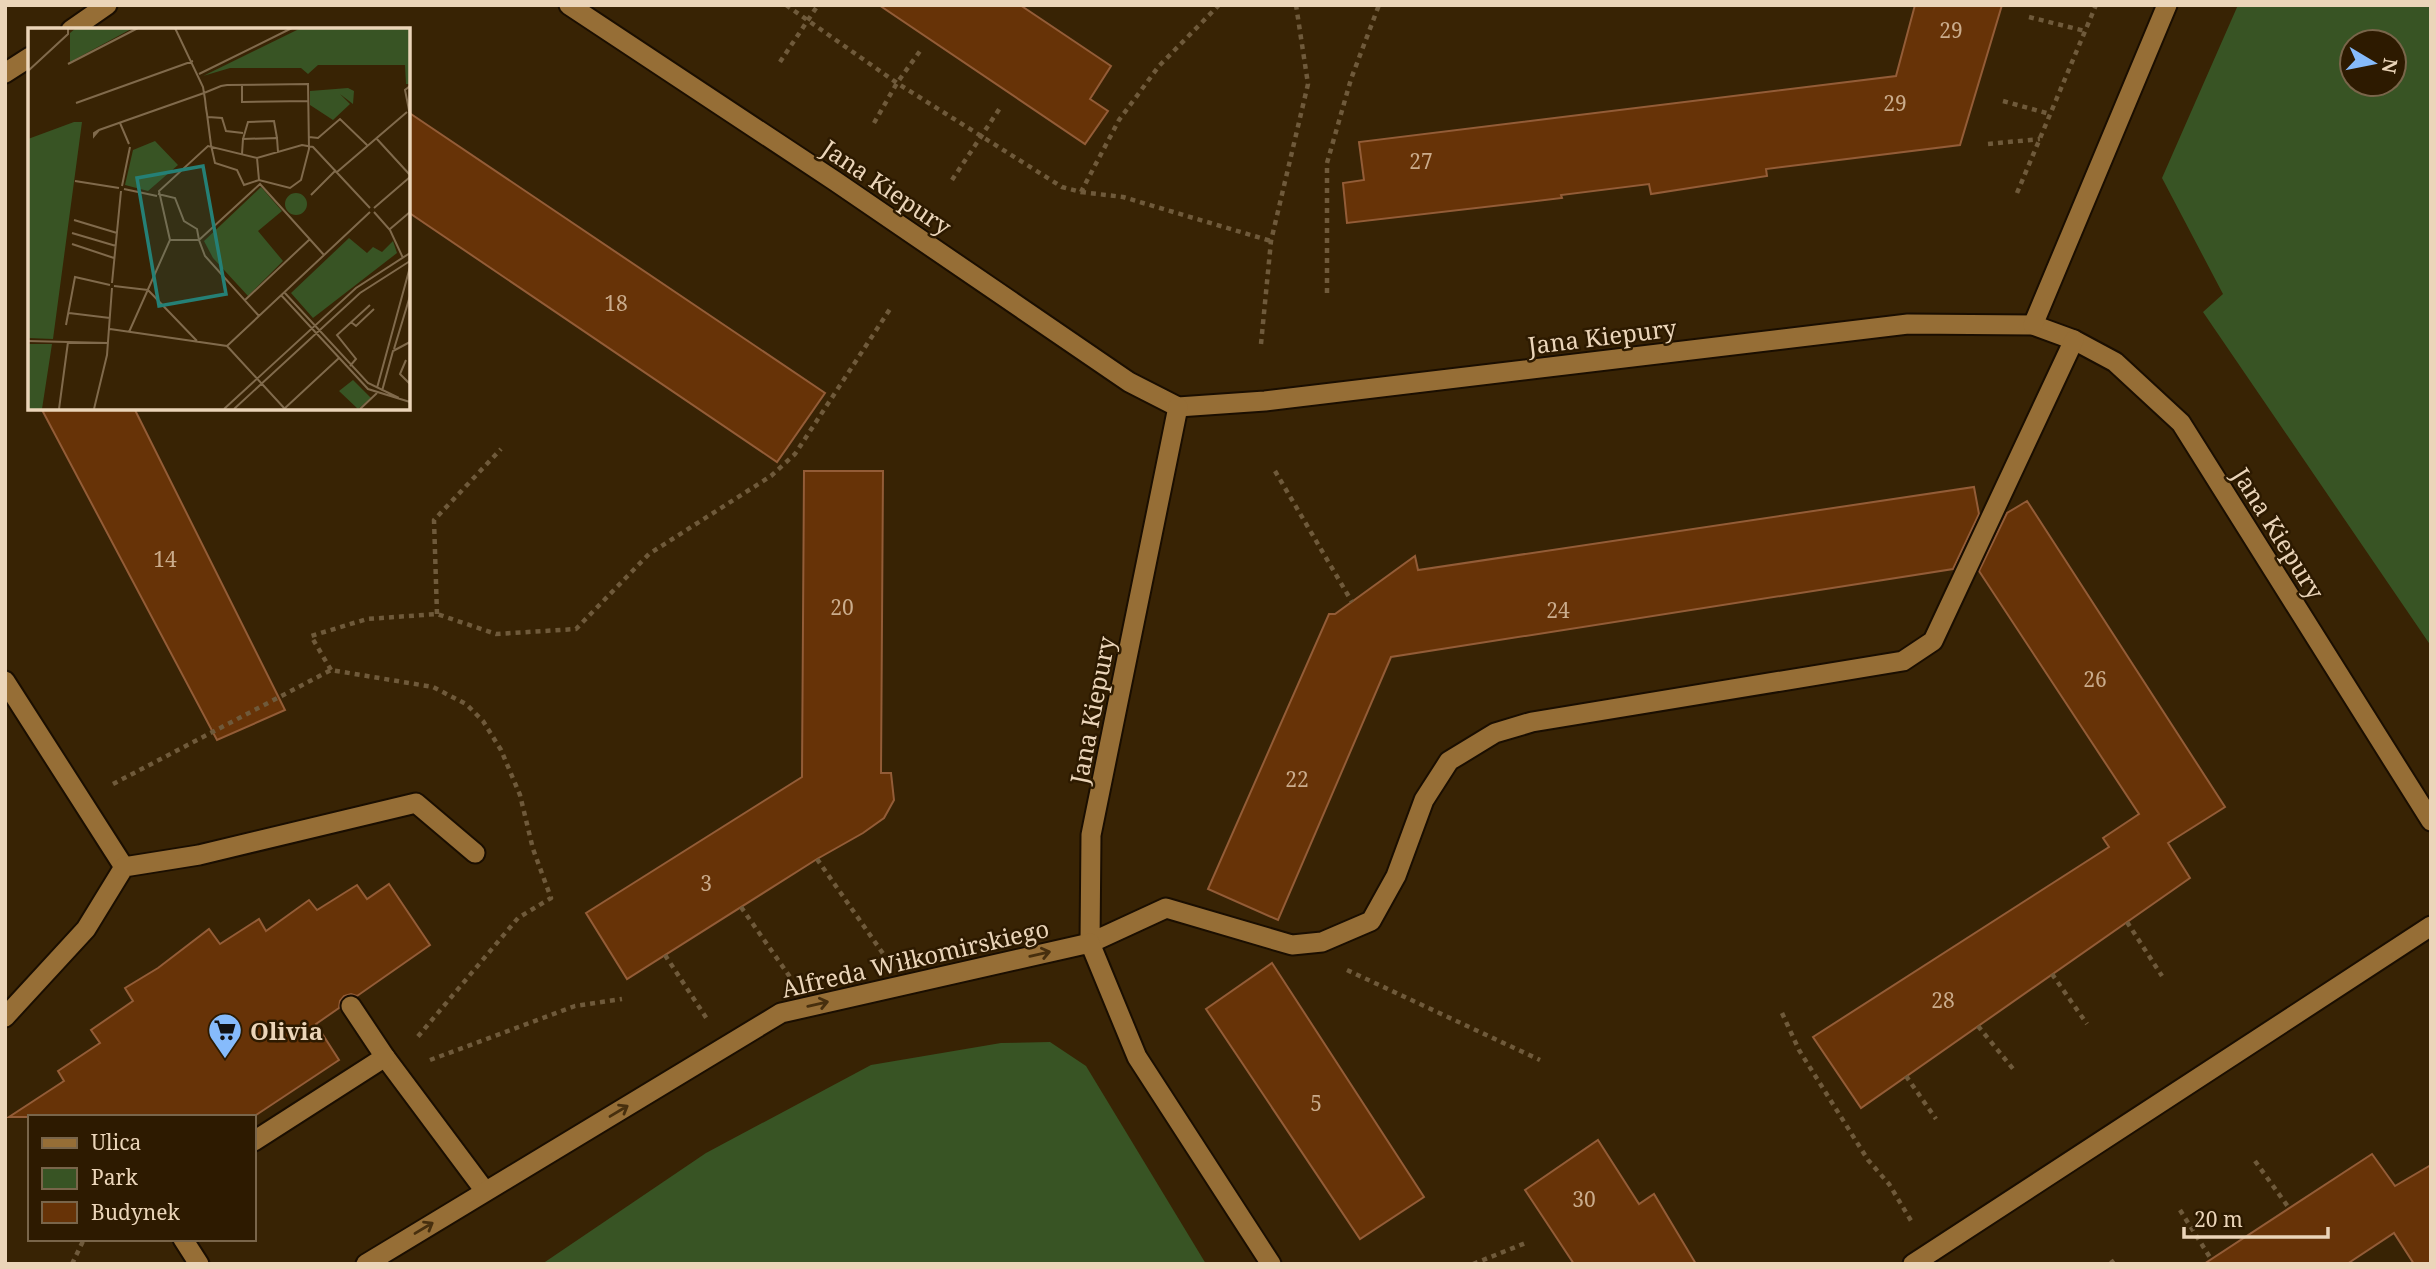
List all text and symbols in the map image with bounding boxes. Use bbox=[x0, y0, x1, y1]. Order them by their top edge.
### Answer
house number: 29 bbox=[1939, 16, 1963, 44]
inset map bbox=[28, 28, 410, 410]
north arrow bbox=[2338, 28, 2408, 98]
text: N bbox=[2376, 56, 2404, 76]
house number: 29 bbox=[1883, 89, 1907, 117]
street label: Jana Kiepury bbox=[815, 131, 959, 243]
house number: 27 bbox=[1409, 147, 1433, 175]
house number: 18 bbox=[604, 289, 628, 317]
street label: Jana Kiepury bbox=[1525, 310, 1679, 362]
street label: Jana Kiepury bbox=[2225, 460, 2333, 605]
house number: 14 bbox=[153, 545, 177, 573]
house number: 20 bbox=[830, 593, 854, 621]
house number: 24 bbox=[1546, 596, 1570, 624]
street label: Jana Kiepury bbox=[1061, 633, 1123, 787]
house number: 26 bbox=[2083, 665, 2107, 693]
house number: 22 bbox=[1285, 765, 1309, 793]
house number: 3 bbox=[700, 869, 712, 897]
street label: Alfreda Wiłkomirskiego bbox=[778, 911, 1052, 1005]
one-way arrow bbox=[1028, 947, 1051, 960]
house number: 28 bbox=[1931, 986, 1955, 1014]
one-way arrow bbox=[806, 997, 829, 1011]
supermarket icon: Olivia bbox=[206, 1011, 244, 1060]
place label: Olivia bbox=[250, 1014, 323, 1047]
house number: 5 bbox=[1310, 1089, 1322, 1117]
one-way arrow bbox=[608, 1103, 628, 1117]
legend bbox=[28, 1115, 256, 1241]
text: Ulica bbox=[91, 1128, 141, 1156]
text: Park bbox=[91, 1163, 138, 1191]
house number: 30 bbox=[1572, 1185, 1596, 1213]
scale bar bbox=[2184, 1196, 2328, 1240]
text: Budynek bbox=[91, 1198, 181, 1226]
text: 20 m bbox=[2194, 1205, 2243, 1233]
one-way arrow bbox=[414, 1221, 434, 1235]

